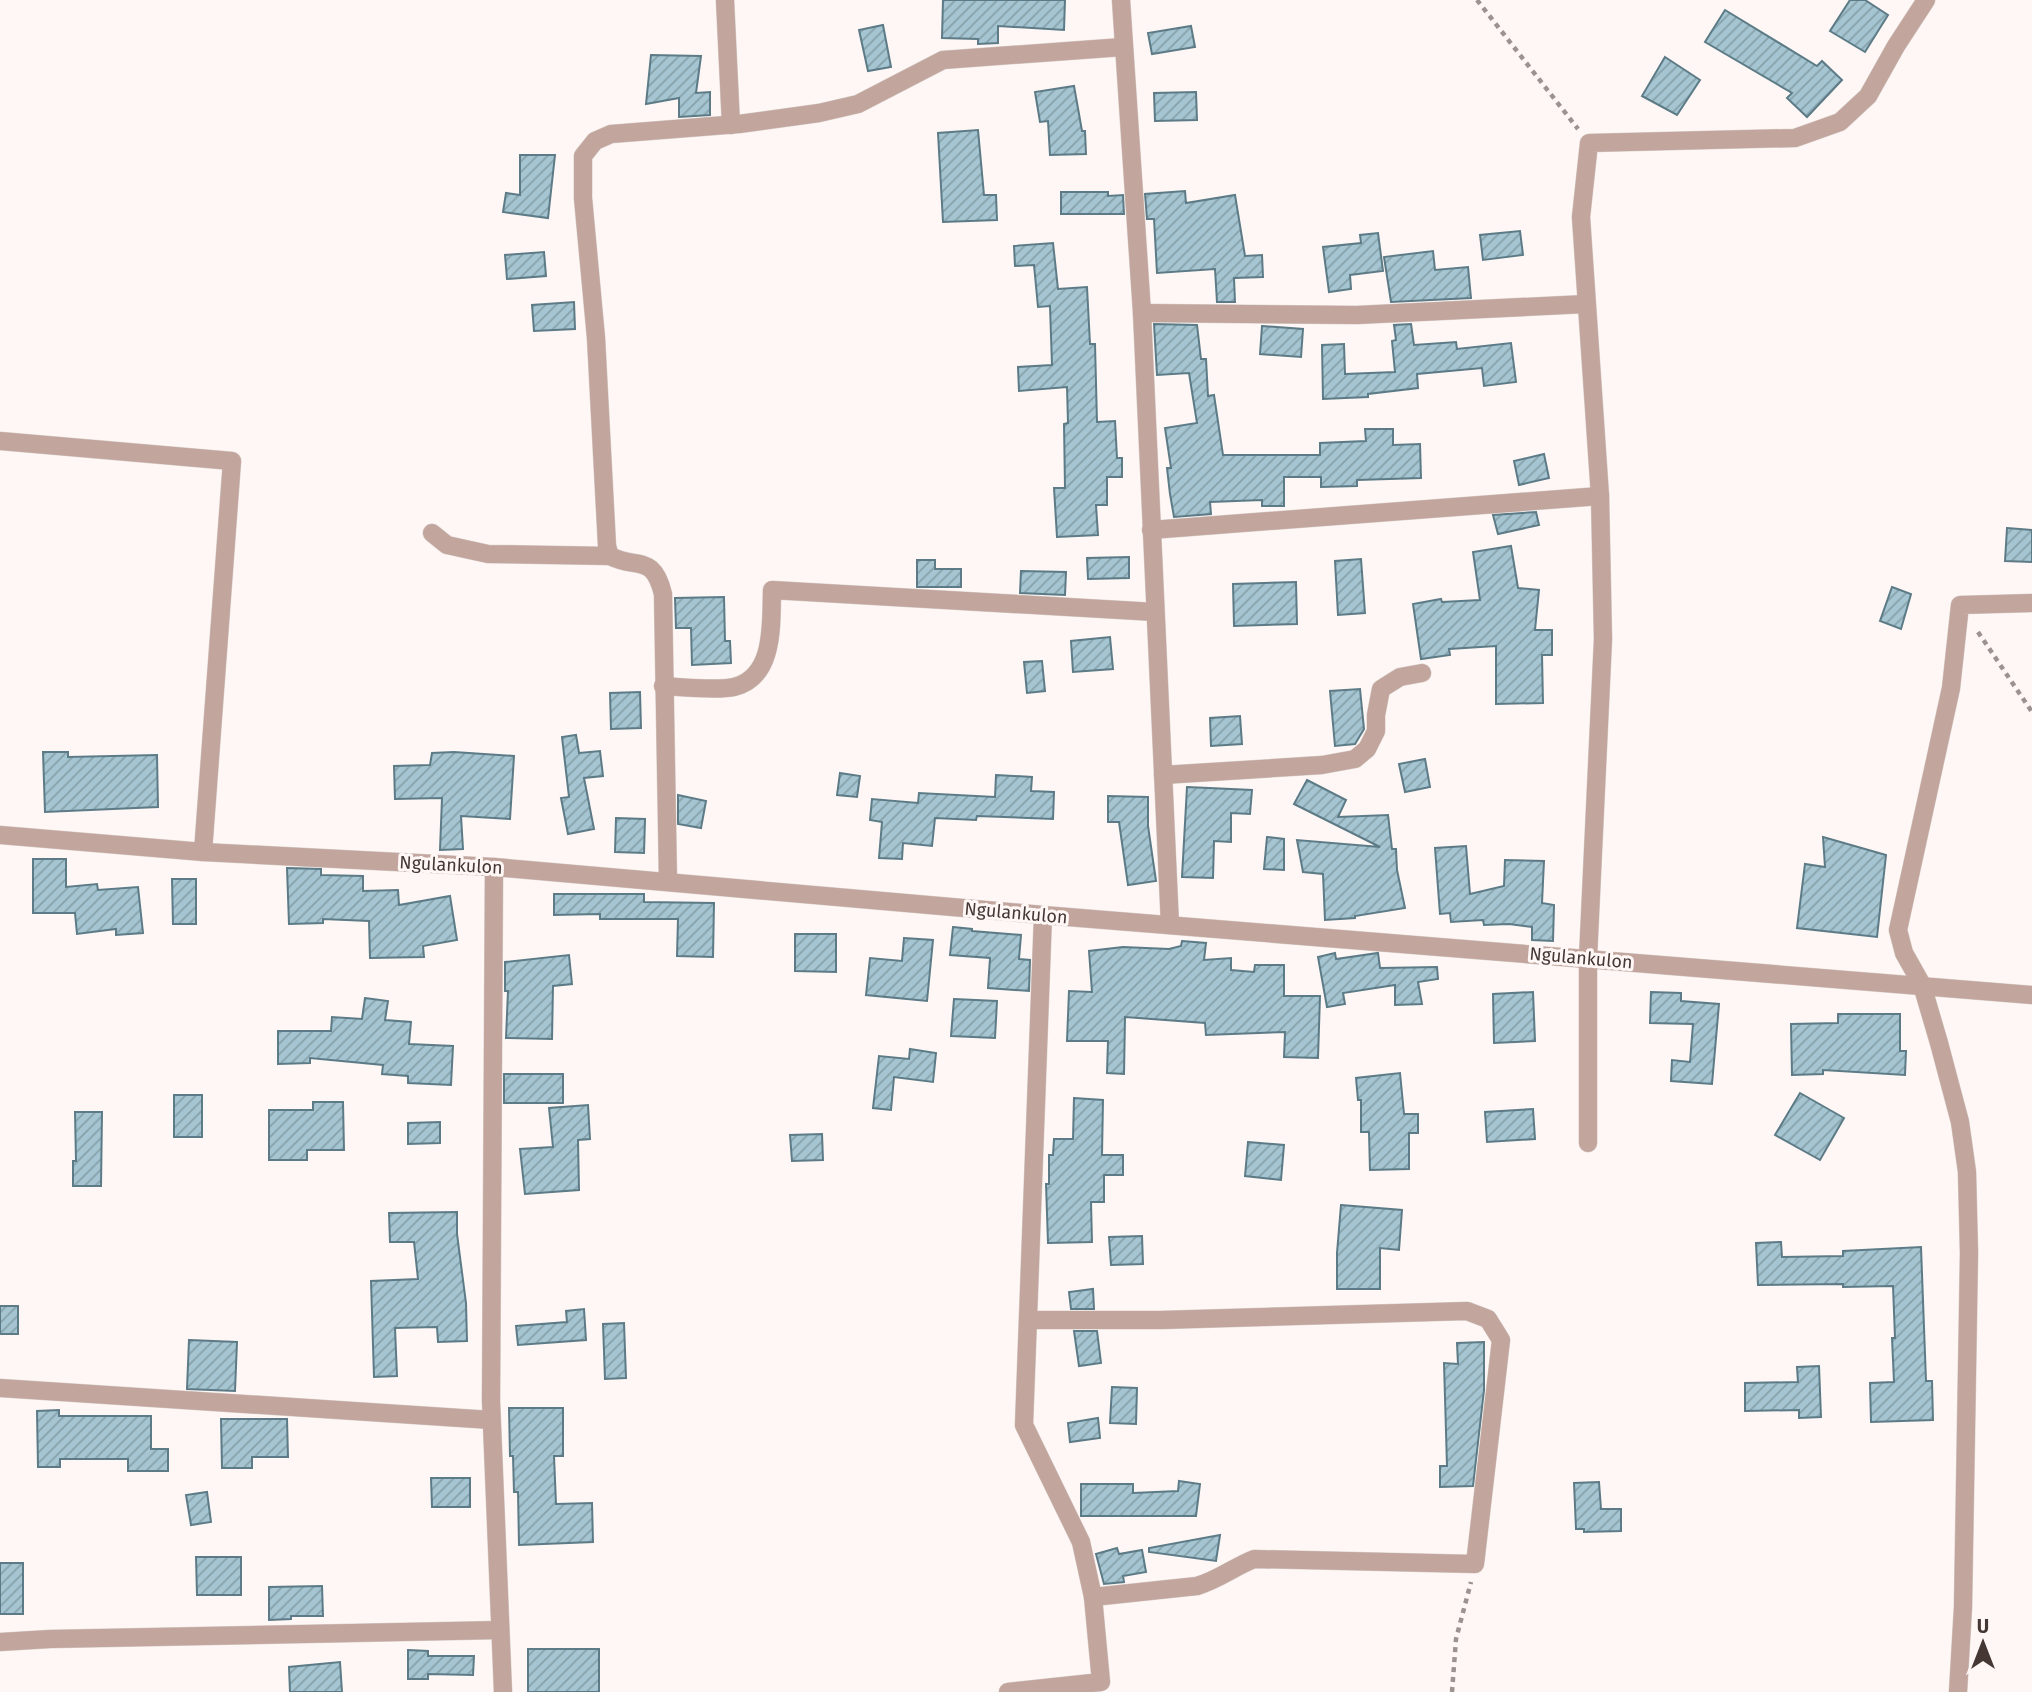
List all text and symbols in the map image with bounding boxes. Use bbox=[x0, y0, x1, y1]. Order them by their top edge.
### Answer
street label: Ngulankulon bbox=[399, 851, 503, 879]
street label: Ngulankulon bbox=[964, 898, 1068, 928]
street label: Ngulankulon bbox=[1529, 943, 1633, 973]
north arrow bbox=[1948, 1608, 2018, 1678]
text: U bbox=[1977, 1615, 1989, 1638]

